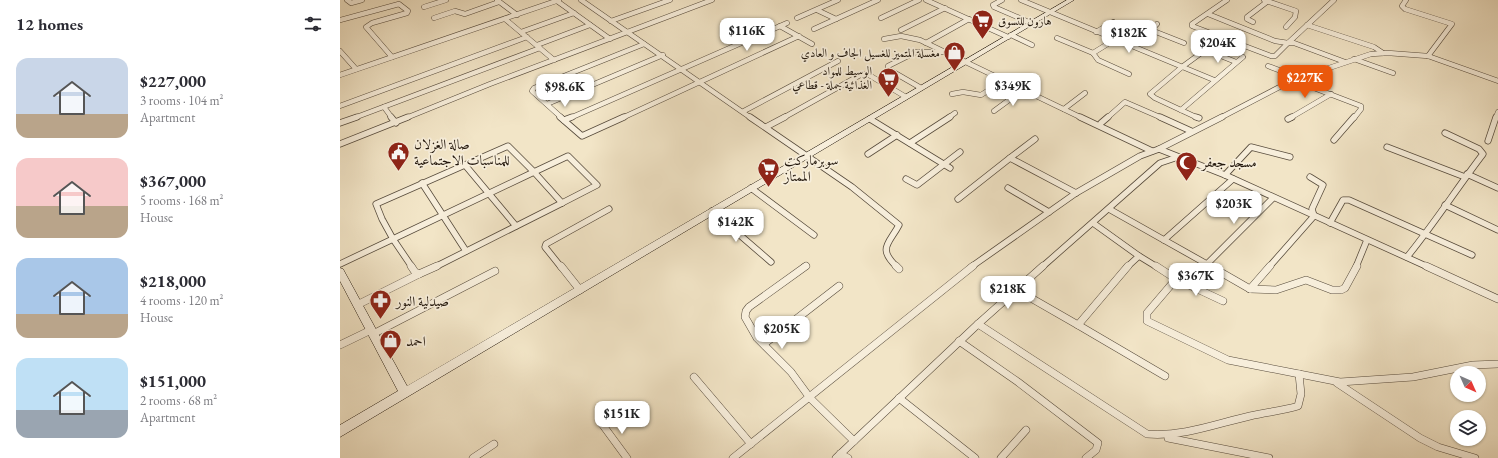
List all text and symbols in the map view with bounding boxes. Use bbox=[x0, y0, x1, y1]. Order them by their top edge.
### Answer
supermarket icon: هارون للتسوق bbox=[970, 8, 996, 41]
text: 12 homes bbox=[16, 13, 83, 35]
icon: filters bbox=[302, 13, 324, 35]
place label: هارون للتسوق bbox=[998, 13, 1052, 29]
pin: $116K bbox=[719, 18, 775, 52]
pin: $182K bbox=[1101, 20, 1157, 54]
text: $116K bbox=[729, 22, 765, 39]
text: $182K bbox=[1111, 24, 1147, 41]
pin: $204K bbox=[1190, 30, 1246, 64]
text: $204K bbox=[1200, 34, 1236, 51]
shop icon: مغسلة المتميز للغسيل الجاف و العادي bbox=[942, 40, 968, 73]
place label: مغسلة المتميز للغسيل الجاف و العادي bbox=[801, 45, 940, 63]
place label: الوسيط للمواد الغذائية جملة - قطاعي bbox=[792, 63, 872, 95]
supermarket icon: الوسيط للمواد الغذائية جملة - قطاعي bbox=[875, 65, 901, 98]
pin: $227K bbox=[1277, 65, 1333, 99]
text: $227K bbox=[1287, 69, 1323, 86]
text: $227,000 bbox=[140, 70, 206, 92]
pin: $349K bbox=[985, 73, 1041, 107]
icon: home bbox=[48, 74, 96, 122]
pin: $98.6K bbox=[532, 74, 598, 108]
text: $349K bbox=[995, 77, 1031, 94]
text: $98.6K bbox=[545, 78, 585, 95]
text: 3 rooms · 104 m² bbox=[140, 92, 224, 109]
text: Apartment bbox=[140, 109, 195, 126]
place label: صالة الغزلان للمناسبات الاجتماعية bbox=[414, 135, 510, 169]
public building icon: صالة الغزلان للمناسبات الاجتماعية bbox=[386, 139, 412, 172]
mosque icon: مسجد جعفر bbox=[1173, 149, 1199, 182]
place label: سوبرماركت الممتاز bbox=[782, 151, 838, 185]
place label: مسجد جعفر bbox=[1200, 153, 1257, 171]
supermarket icon: سوبرماركت الممتاز bbox=[755, 155, 781, 188]
text: $367,000 bbox=[140, 170, 206, 192]
icon: home bbox=[48, 174, 96, 222]
pin: $203K bbox=[1206, 191, 1262, 225]
text: 5 rooms · 168 m² bbox=[140, 192, 224, 209]
text: $203K bbox=[1216, 195, 1252, 212]
text: House bbox=[140, 209, 173, 226]
pin: $142K bbox=[708, 209, 764, 243]
text: $142K bbox=[718, 213, 754, 230]
pin: $367K bbox=[1168, 263, 1224, 297]
text: $367K bbox=[1178, 267, 1214, 284]
text: $218,000 bbox=[140, 270, 206, 292]
icon: home bbox=[48, 274, 96, 322]
pin: $218K bbox=[980, 276, 1036, 310]
text: $218K bbox=[990, 280, 1026, 297]
pharmacy icon: صيدلية النور bbox=[367, 288, 393, 321]
text: 4 rooms · 120 m² bbox=[140, 292, 224, 309]
place label: صيدلية النور bbox=[394, 292, 449, 310]
text: House bbox=[140, 309, 173, 326]
pin: $205K bbox=[754, 316, 810, 350]
text: $205K bbox=[764, 320, 800, 337]
shop icon: احمد bbox=[377, 328, 403, 361]
place label: احمد bbox=[406, 332, 426, 350]
north arrow bbox=[1450, 366, 1486, 402]
map controls bbox=[1450, 366, 1486, 446]
text: $151,000 bbox=[140, 370, 206, 392]
icon: home bbox=[48, 374, 96, 422]
text: 2 rooms · 68 m² bbox=[140, 392, 217, 409]
pin: $151K bbox=[594, 401, 650, 435]
text: $151K bbox=[604, 405, 640, 422]
text: Apartment bbox=[140, 409, 195, 426]
button: layers bbox=[1450, 410, 1486, 446]

